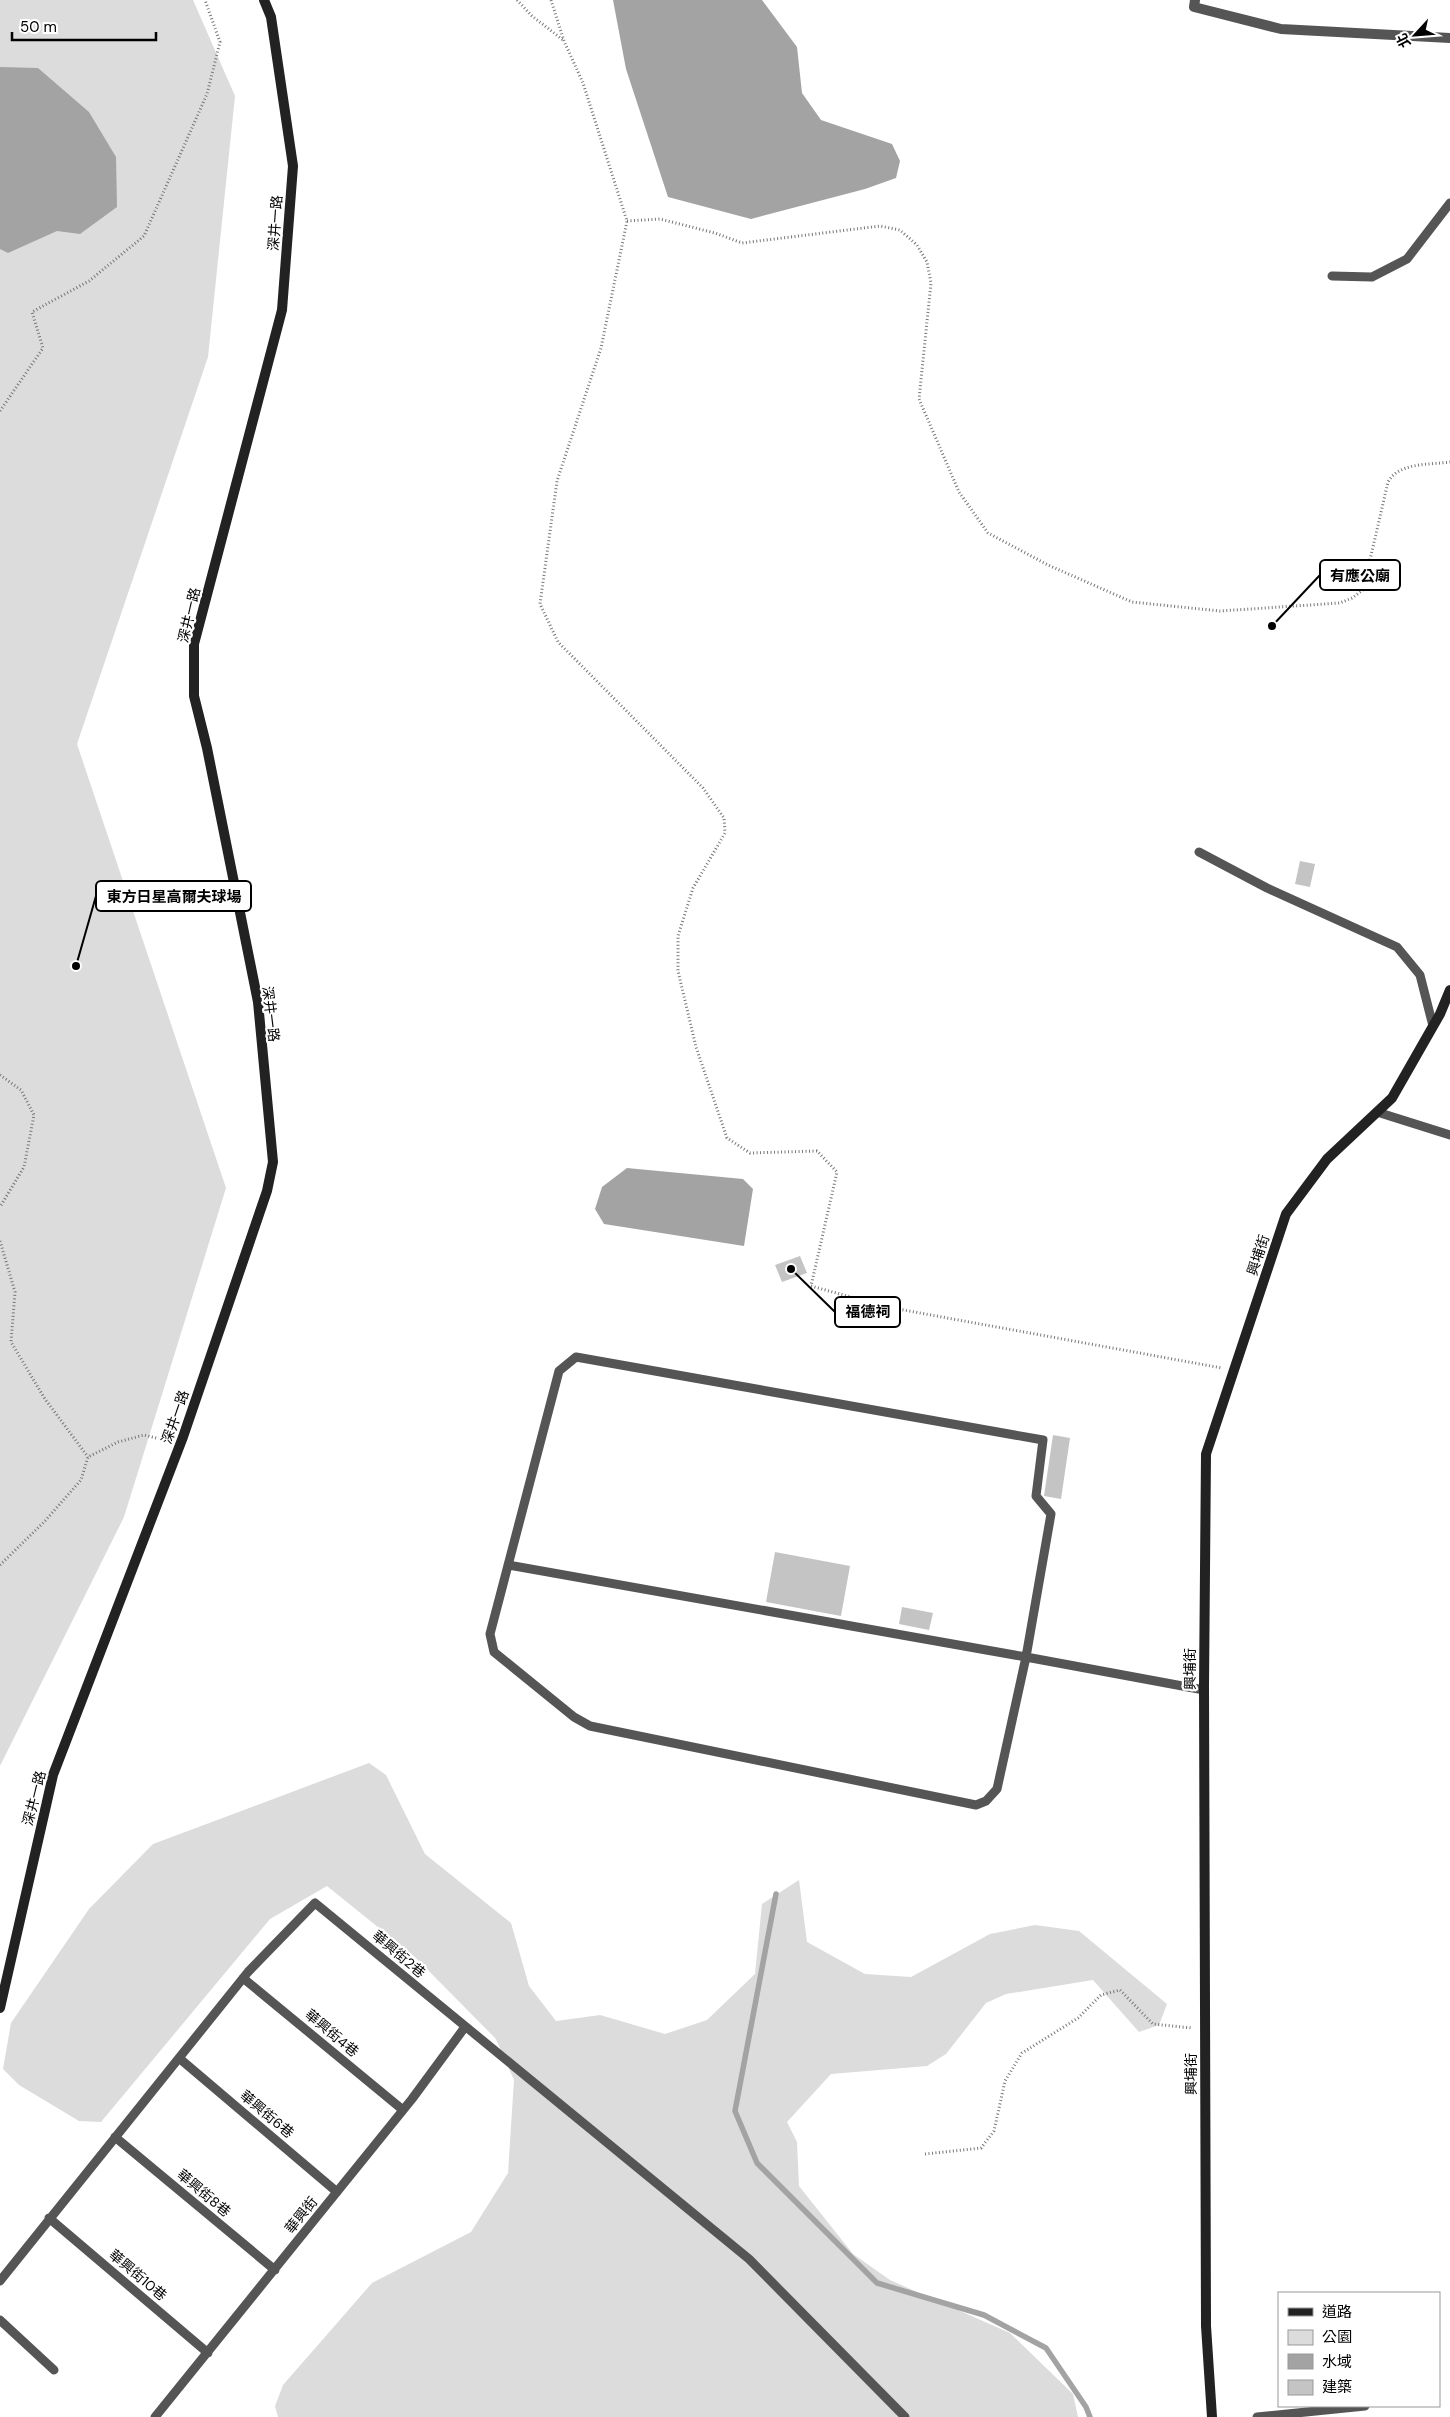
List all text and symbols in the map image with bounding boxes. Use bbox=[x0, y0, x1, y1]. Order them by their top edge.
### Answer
scale bar bbox=[12, 10, 156, 42]
north arrow bbox=[1390, 10, 1440, 60]
text: 50 m bbox=[20, 17, 57, 37]
text: 北 bbox=[1392, 30, 1414, 51]
street label: 深井一路 bbox=[264, 194, 286, 252]
callout: 有應公廟 bbox=[1320, 560, 1400, 590]
text: 有應公廟 bbox=[1330, 566, 1390, 586]
street label: 深井一路 bbox=[174, 586, 204, 644]
callout: 東方日星高爾夫球場 bbox=[96, 881, 251, 911]
text: 東方日星高爾夫球場 bbox=[106, 887, 242, 907]
street label: 深井一路 bbox=[259, 985, 283, 1043]
street label: 興埔街 bbox=[1243, 1232, 1273, 1278]
callout: 福德祠 bbox=[835, 1297, 900, 1327]
text: 福德祠 bbox=[845, 1302, 891, 1322]
street label: 深井一路 bbox=[157, 1388, 193, 1446]
street label: 興埔街 bbox=[1181, 1648, 1199, 1690]
street label: 深井一路 bbox=[18, 1769, 50, 1827]
street label: 華興街2巷 bbox=[369, 1927, 429, 1981]
street label: 華興街4巷 bbox=[302, 2005, 362, 2061]
street label: 興埔街 bbox=[1182, 2053, 1200, 2095]
street label: 華興街6巷 bbox=[236, 2086, 298, 2142]
street label: 華興街8巷 bbox=[174, 2165, 234, 2221]
street label: 華興街 bbox=[281, 2193, 321, 2237]
street label: 華興街10巷 bbox=[105, 2246, 171, 2304]
legend bbox=[1278, 2292, 1440, 2407]
text: 道路 bbox=[1322, 2302, 1352, 2322]
text: 公園 bbox=[1322, 2327, 1352, 2347]
text: 水域 bbox=[1322, 2352, 1352, 2372]
text: 建築 bbox=[1322, 2377, 1352, 2397]

